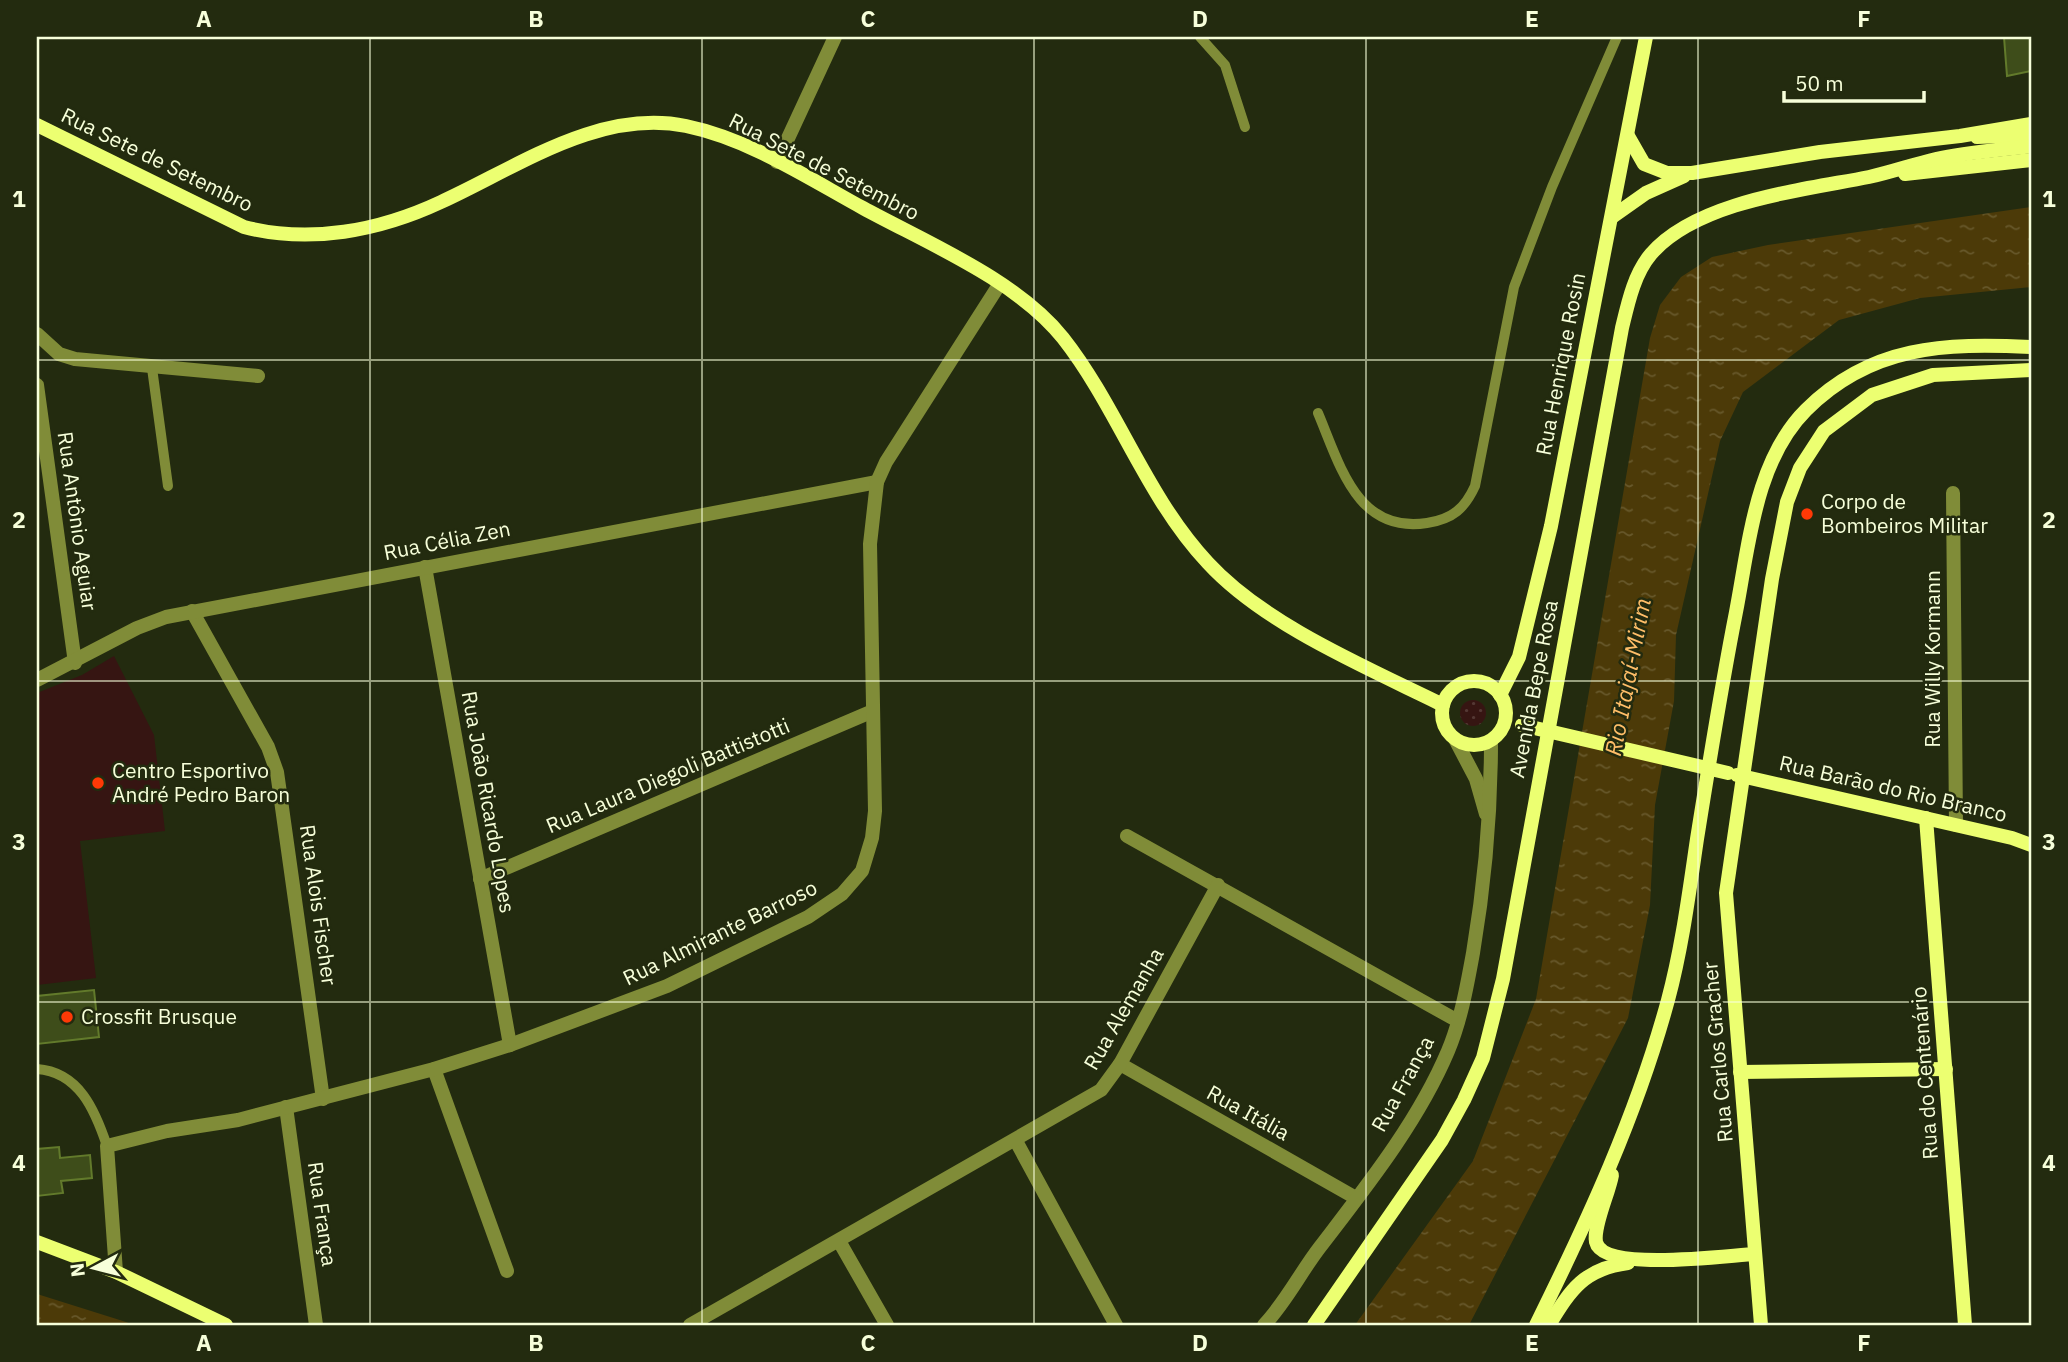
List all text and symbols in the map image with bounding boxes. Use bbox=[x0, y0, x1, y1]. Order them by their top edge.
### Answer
text: A bbox=[196, 3, 212, 33]
text: B bbox=[528, 3, 544, 33]
text: C bbox=[861, 3, 876, 33]
text: D bbox=[1192, 3, 1208, 33]
text: E bbox=[1525, 3, 1539, 33]
text: F bbox=[1857, 3, 1871, 33]
scale bar bbox=[1784, 60, 1924, 104]
text: 50 m bbox=[1795, 69, 1844, 97]
street label: Rua Sete de Setembro bbox=[57, 100, 258, 218]
street label: Rua Sete de Setembro bbox=[724, 106, 924, 226]
text: 1 bbox=[12, 183, 26, 213]
text: 1 bbox=[2042, 183, 2056, 213]
street label: Rua Henrique Rosin bbox=[1529, 270, 1591, 458]
street label: Rua Antônio Aguiar bbox=[52, 430, 104, 612]
place label: Corpo de Bombeiros Militar bbox=[1821, 487, 1988, 539]
text: 2 bbox=[12, 504, 26, 534]
text: 2 bbox=[2042, 504, 2056, 534]
marker: Corpo de Bombeiros Militar bbox=[1799, 506, 1815, 522]
street label: Rua Célia Zen bbox=[381, 514, 513, 566]
street label: Rua Willy Kormann bbox=[1918, 570, 1946, 748]
water label: Rio Itajaí-Mirim bbox=[1597, 595, 1657, 758]
street label: Avenida Bepe Rosa bbox=[1502, 598, 1564, 780]
street label: Rua João Ricardo Lopes bbox=[456, 689, 522, 915]
street label: Rua Laura Diegoli Battistotti bbox=[541, 711, 794, 839]
street label: Rua Barão do Rio Branco bbox=[1777, 748, 2010, 828]
place label: Centro Esportivo André Pedro Baron bbox=[112, 756, 290, 808]
marker: Centro Esportivo André Pedro Baron bbox=[90, 775, 106, 791]
street label: Rua Alois Fischer bbox=[294, 823, 344, 987]
text: 3 bbox=[12, 826, 26, 856]
text: 3 bbox=[2042, 826, 2056, 856]
street label: Rua Almirante Barroso bbox=[618, 873, 821, 991]
street label: Rua Alemanha bbox=[1077, 942, 1169, 1075]
street label: Rua Carlos Gracher bbox=[1695, 960, 1739, 1144]
street label: Rua do Centenário bbox=[1904, 985, 1944, 1161]
place label: Crossfit Brusque bbox=[81, 1002, 237, 1030]
marker: Crossfit Brusque bbox=[59, 1009, 75, 1025]
street label: Rua França bbox=[1364, 1031, 1440, 1136]
street label: Rua Itália bbox=[1202, 1078, 1295, 1146]
text: 4 bbox=[12, 1147, 26, 1177]
text: 4 bbox=[2042, 1147, 2056, 1177]
street label: Rua França bbox=[302, 1160, 344, 1268]
north arrow bbox=[60, 1232, 130, 1302]
text: N bbox=[64, 1262, 90, 1278]
text: A bbox=[196, 1327, 212, 1357]
text: B bbox=[528, 1327, 544, 1357]
text: C bbox=[861, 1327, 876, 1357]
text: D bbox=[1192, 1327, 1208, 1357]
text: E bbox=[1525, 1327, 1539, 1357]
text: F bbox=[1857, 1327, 1871, 1357]

